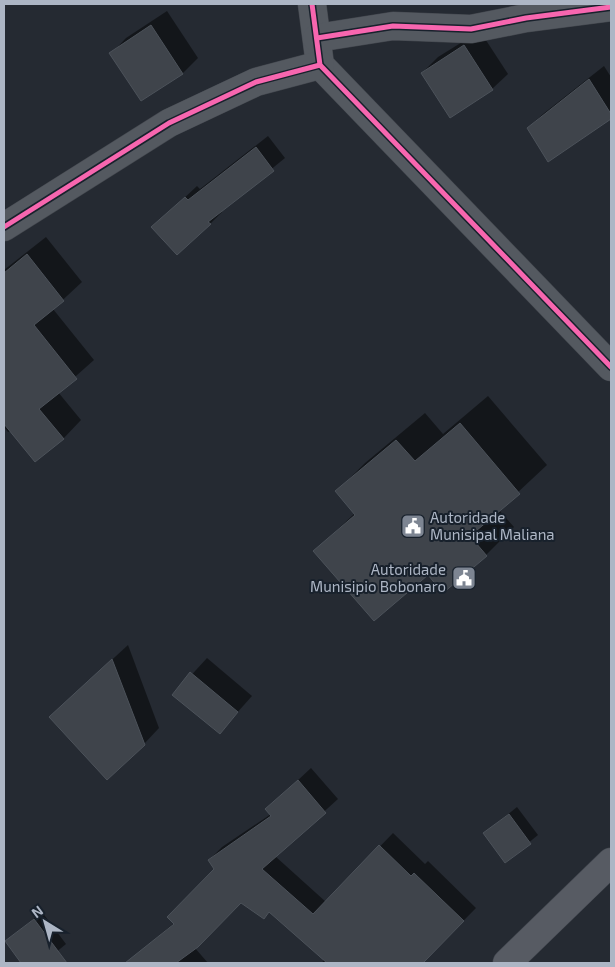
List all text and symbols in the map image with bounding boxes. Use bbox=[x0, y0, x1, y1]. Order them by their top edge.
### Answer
place label: Autoridade Munisipal Maliana bbox=[430, 508, 555, 543]
public building icon: Autoridade Munisipal Maliana bbox=[400, 513, 426, 539]
place label: Autoridade Munisipio Bobonaro bbox=[310, 560, 446, 595]
public building icon: Autoridade Munisipio Bobonaro bbox=[451, 565, 477, 591]
north arrow bbox=[20, 897, 70, 947]
text: N bbox=[28, 901, 46, 921]

